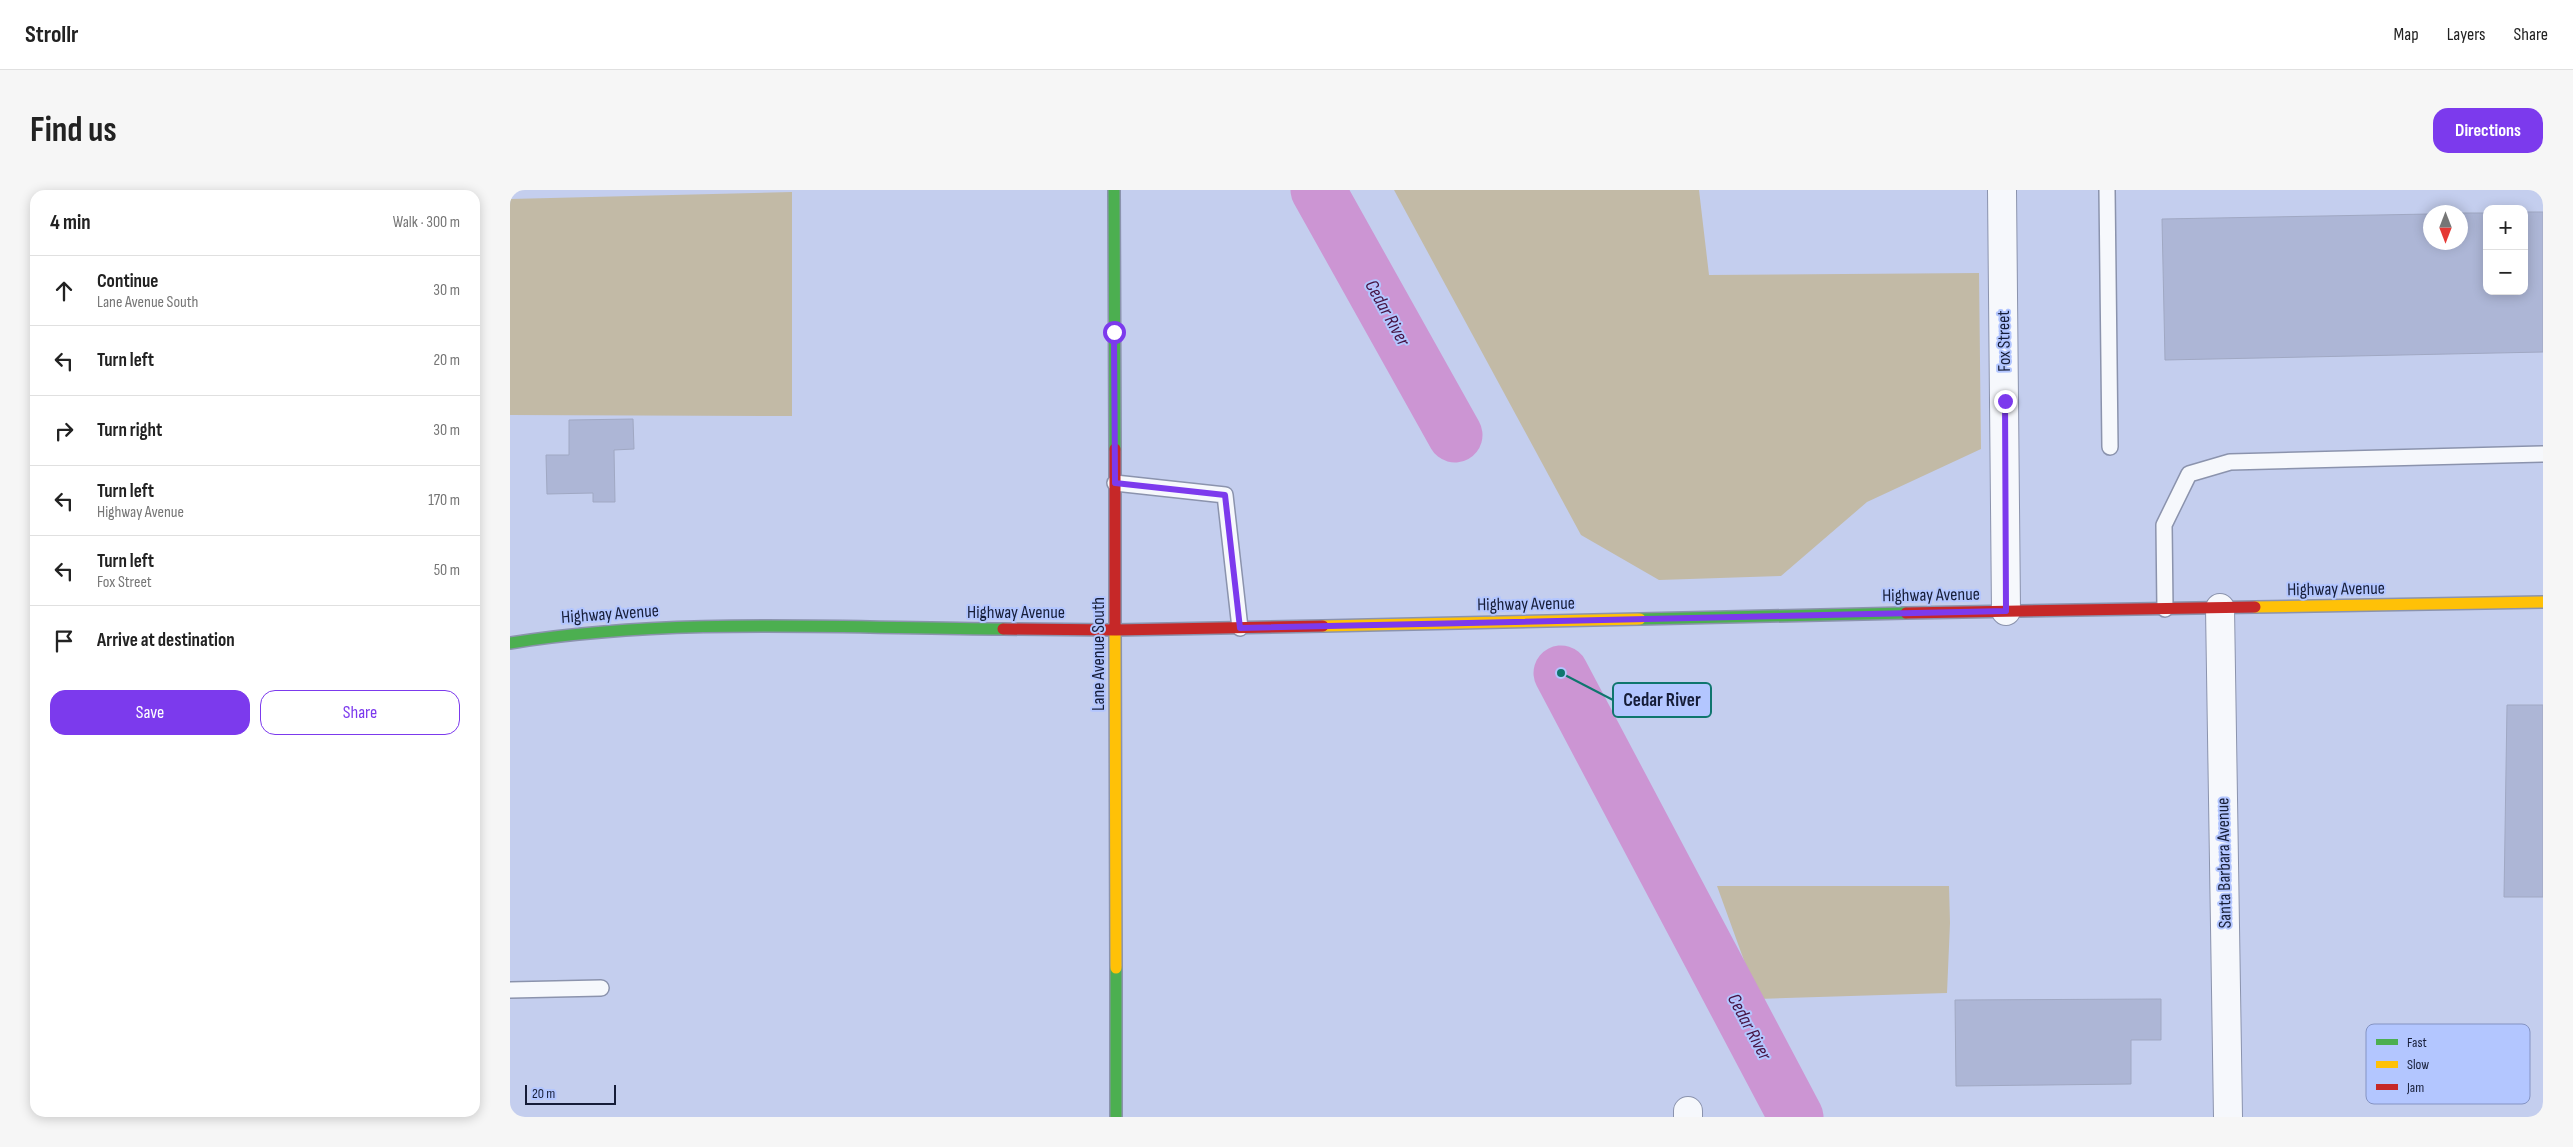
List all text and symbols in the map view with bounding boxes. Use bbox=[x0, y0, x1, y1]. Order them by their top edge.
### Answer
text: Strollr bbox=[25, 20, 79, 49]
text: Map bbox=[2394, 24, 2419, 45]
text: Layers bbox=[2447, 24, 2486, 45]
text: Share bbox=[2514, 24, 2548, 45]
button: Directions bbox=[2433, 108, 2543, 153]
text: Find us bbox=[30, 109, 117, 152]
north arrow bbox=[2423, 205, 2468, 250]
map controls bbox=[2483, 205, 2528, 295]
button: + bbox=[2483, 205, 2528, 250]
text: 4 min bbox=[50, 210, 91, 235]
text: Walk · 300 m bbox=[393, 213, 460, 232]
button: − bbox=[2483, 250, 2528, 295]
text: Continue bbox=[97, 270, 158, 293]
water label: Cedar River bbox=[1360, 276, 1415, 351]
icon: ahead bbox=[50, 277, 78, 305]
text: 30 m bbox=[433, 281, 460, 300]
text: Lane Avenue South bbox=[97, 293, 198, 312]
street label: Fox Street bbox=[1993, 310, 2015, 372]
route start bbox=[1103, 321, 1126, 344]
icon: left bbox=[50, 347, 78, 375]
text: Turn left bbox=[97, 349, 154, 372]
text: 20 m bbox=[433, 351, 460, 370]
route end bbox=[1994, 390, 2017, 413]
icon: right bbox=[50, 417, 78, 445]
text: Turn right bbox=[97, 419, 162, 442]
text: 30 m bbox=[433, 421, 460, 440]
text: Turn left bbox=[97, 480, 154, 503]
icon: left bbox=[50, 487, 78, 515]
text: 170 m bbox=[428, 491, 460, 510]
text: Highway Avenue bbox=[97, 503, 184, 522]
text: Turn left bbox=[97, 550, 154, 573]
icon: left bbox=[50, 557, 78, 585]
text: 50 m bbox=[434, 561, 460, 580]
text: Fox Street bbox=[97, 573, 152, 592]
street label: Highway Avenue bbox=[2287, 578, 2385, 600]
street label: Highway Avenue bbox=[1882, 584, 1980, 606]
street label: Highway Avenue bbox=[1477, 593, 1575, 615]
street label: Lane Avenue South bbox=[1088, 597, 1109, 711]
street label: Highway Avenue bbox=[560, 600, 660, 628]
street label: Highway Avenue bbox=[967, 602, 1065, 623]
icon: arrive bbox=[50, 627, 78, 655]
text: Arrive at destination bbox=[97, 629, 235, 652]
callout: Cedar River bbox=[1613, 683, 1711, 717]
text: Cedar River bbox=[1623, 689, 1701, 712]
button: Save bbox=[50, 690, 250, 735]
button: Share bbox=[260, 690, 460, 735]
street label: Santa Barbara Avenue bbox=[2212, 797, 2236, 929]
water label: Cedar River bbox=[1722, 990, 1776, 1065]
legend bbox=[2366, 1024, 2530, 1104]
text: Fast bbox=[2407, 1034, 2427, 1051]
text: Slow bbox=[2407, 1056, 2429, 1073]
text: Jam bbox=[2406, 1079, 2424, 1096]
scale bar bbox=[525, 1082, 616, 1105]
text: 20 m bbox=[532, 1085, 555, 1102]

